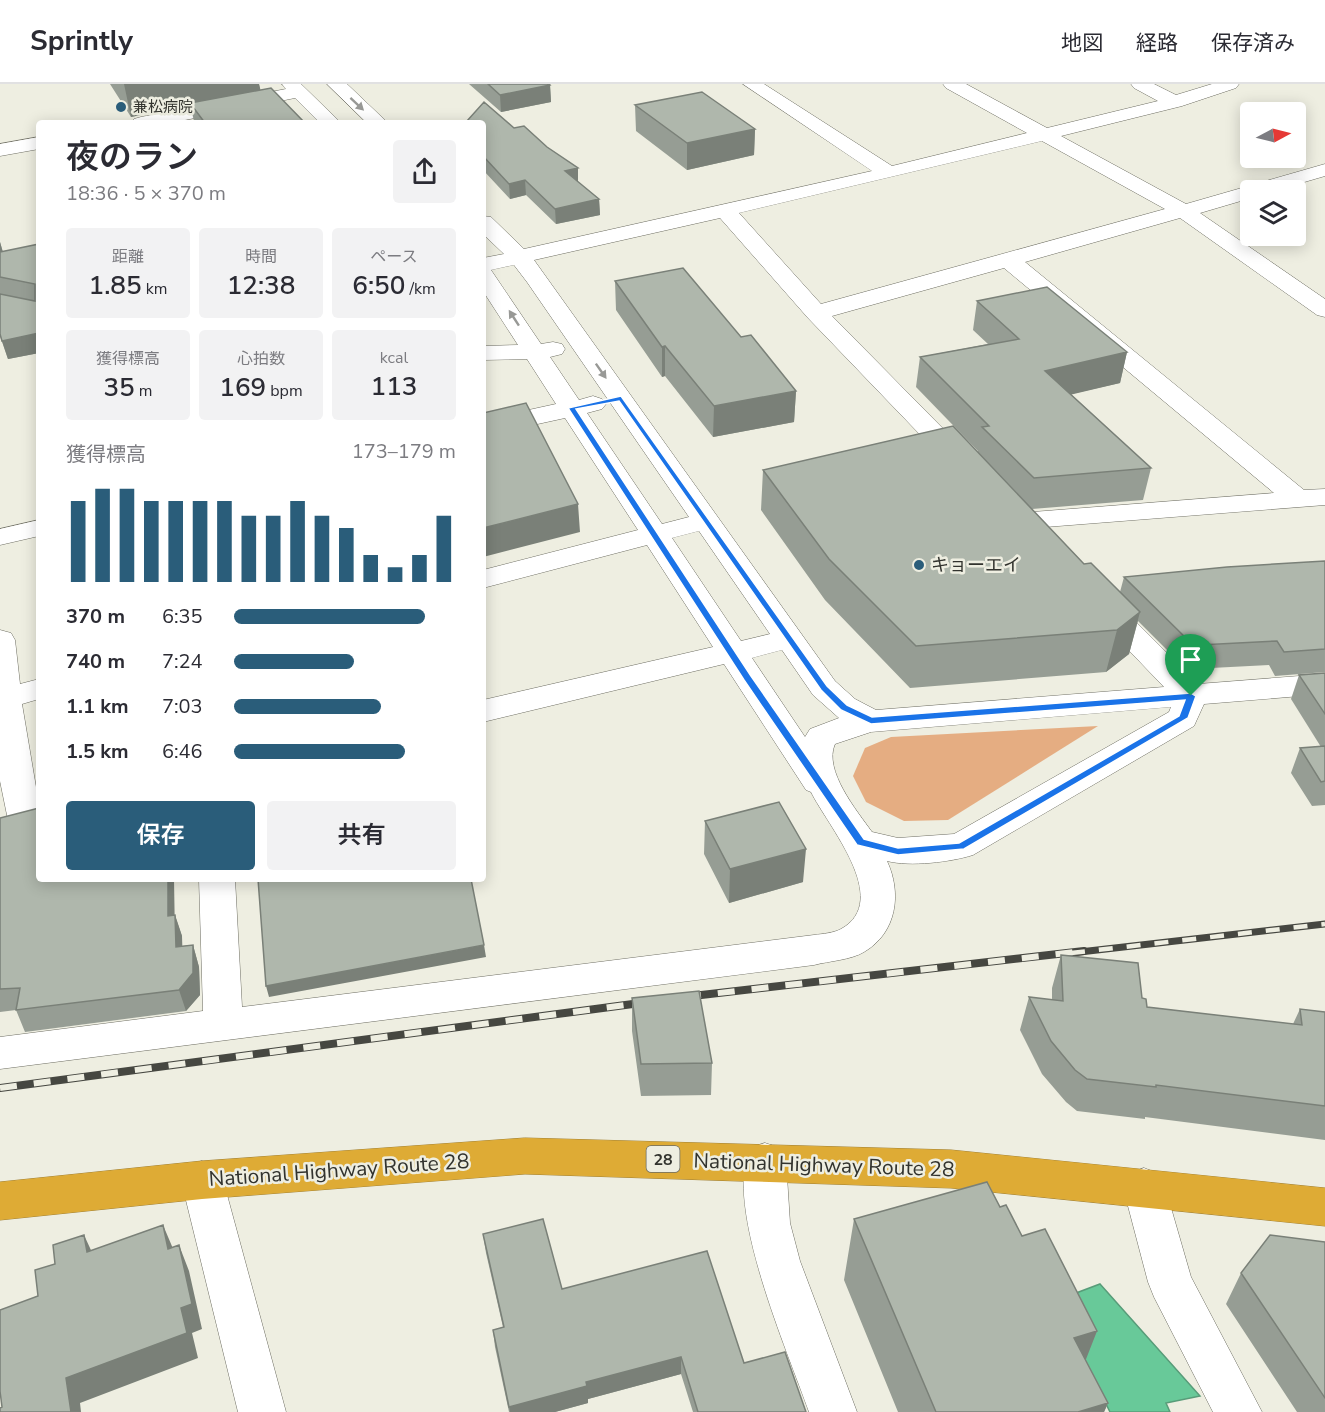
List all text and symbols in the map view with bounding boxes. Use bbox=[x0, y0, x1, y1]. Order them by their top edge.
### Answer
text: Sprintly bbox=[30, 22, 133, 60]
text: 地図 bbox=[1061, 29, 1103, 57]
text: 経路 bbox=[1136, 29, 1178, 57]
text: 保存済み bbox=[1211, 29, 1295, 57]
one-way arrow bbox=[349, 96, 363, 110]
place label: 兼松病院 bbox=[133, 97, 193, 117]
marker: 兼松病院 bbox=[114, 100, 128, 114]
north arrow bbox=[1240, 102, 1306, 168]
map controls bbox=[1240, 102, 1306, 246]
text: 夜のラン bbox=[66, 135, 198, 180]
button: share bbox=[393, 140, 456, 203]
text: 18:36 · 5 × 370 m bbox=[66, 180, 226, 207]
button: layers bbox=[1240, 180, 1306, 246]
text: 距離 bbox=[112, 246, 144, 268]
text: 時間 bbox=[245, 246, 277, 268]
text: ペース bbox=[370, 246, 418, 268]
text: 1.85 bbox=[89, 268, 142, 303]
text: 12:38 bbox=[227, 268, 295, 303]
text: 6:50 bbox=[352, 268, 405, 303]
text: km bbox=[142, 278, 167, 300]
text: /km bbox=[405, 278, 436, 300]
one-way arrow bbox=[508, 310, 519, 327]
text: kcal bbox=[380, 347, 408, 369]
text: 獲得標高 bbox=[96, 348, 160, 370]
text: 心拍数 bbox=[237, 348, 285, 370]
one-way arrow bbox=[595, 363, 606, 379]
text: 113 bbox=[371, 369, 417, 404]
text: 35 bbox=[103, 370, 135, 405]
text: 169 bbox=[219, 370, 266, 405]
text: m bbox=[135, 380, 153, 402]
text: bpm bbox=[266, 380, 303, 402]
text: 173–179 m bbox=[352, 438, 456, 465]
text: 獲得標高 bbox=[66, 441, 146, 468]
place label: キョーエイ bbox=[931, 553, 1021, 577]
marker: キョーエイ bbox=[912, 558, 926, 572]
text: 370 m bbox=[66, 603, 125, 630]
text: 6:35 bbox=[162, 603, 203, 630]
pin bbox=[1165, 634, 1216, 696]
icon: arrive bbox=[1174, 643, 1207, 676]
text: 740 m bbox=[66, 648, 125, 675]
text: 7:24 bbox=[162, 648, 203, 675]
text: 1.1 km bbox=[66, 693, 129, 720]
text: 7:03 bbox=[162, 693, 203, 720]
text: 1.5 km bbox=[66, 738, 129, 765]
text: 6:46 bbox=[162, 738, 203, 765]
button: 保存 bbox=[66, 801, 255, 870]
button: 共有 bbox=[267, 801, 456, 870]
road number: 28 bbox=[646, 1146, 680, 1172]
street label: National Highway Route 28 bbox=[693, 1146, 955, 1184]
street label: National Highway Route 28 bbox=[208, 1147, 470, 1193]

